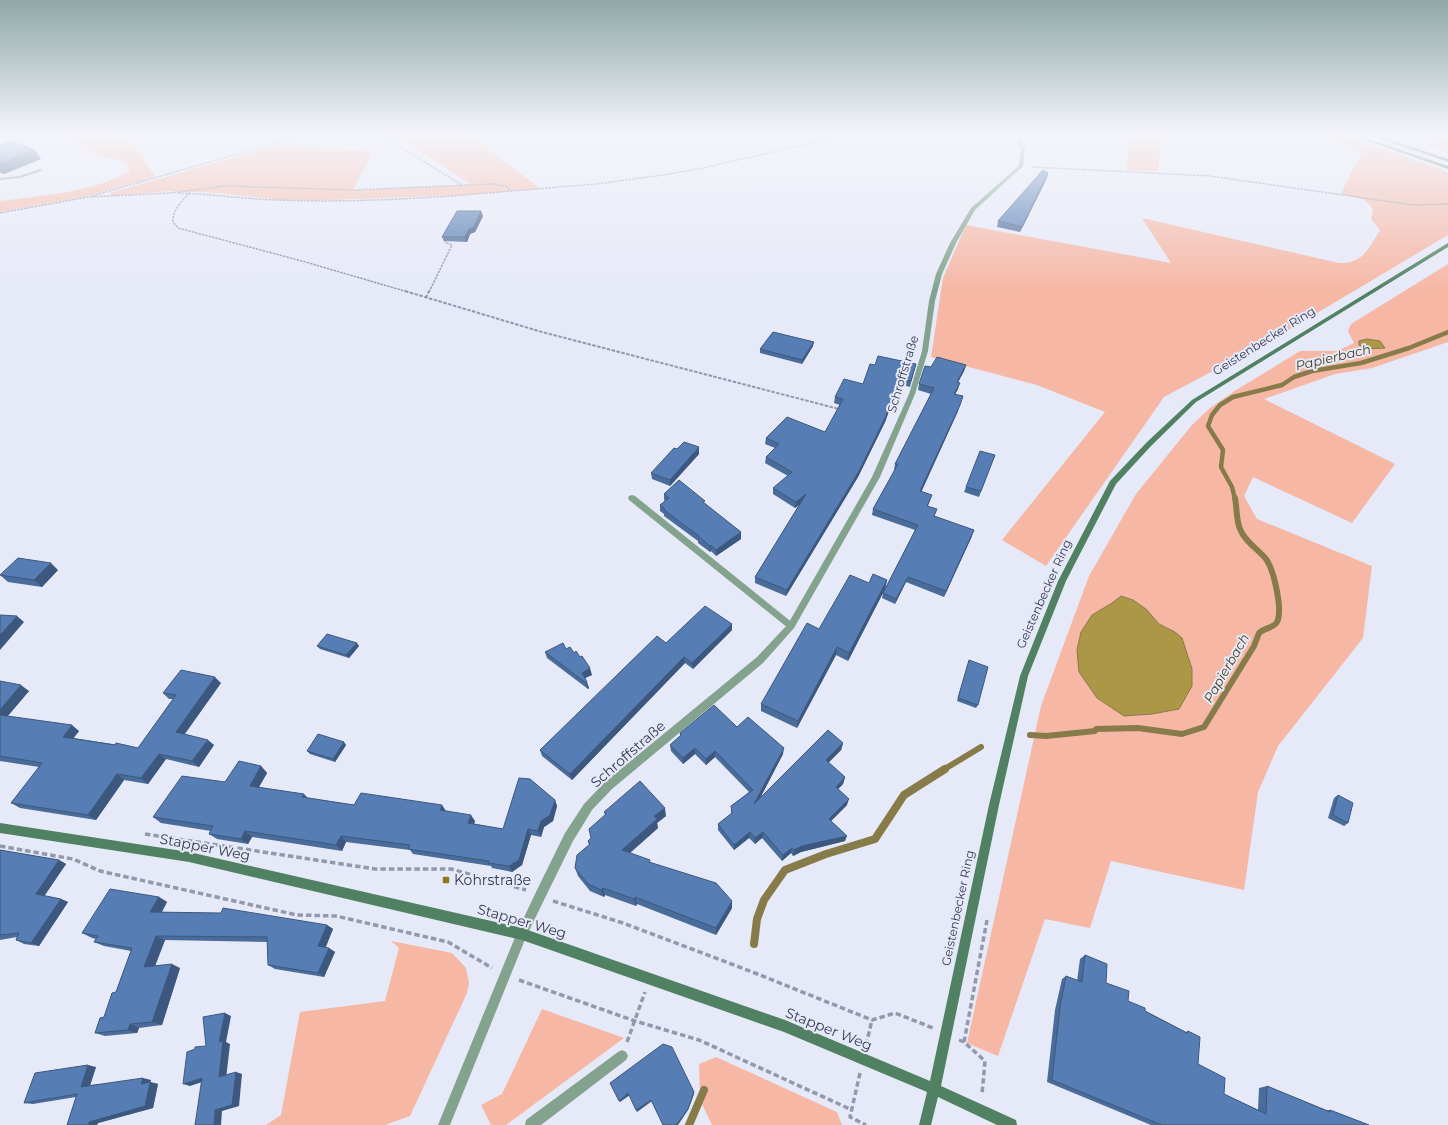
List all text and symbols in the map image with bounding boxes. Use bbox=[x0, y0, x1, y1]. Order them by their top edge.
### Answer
street label: Geistenbecker Ring bbox=[1210, 303, 1318, 378]
street label: Schroffstraße bbox=[884, 333, 921, 414]
water label: Papierbach bbox=[1294, 341, 1372, 373]
street label: Geistenbecker Ring bbox=[1013, 537, 1074, 651]
water label: Papierbach bbox=[1200, 631, 1252, 705]
street label: Schroffstraße bbox=[587, 717, 669, 791]
street label: Stapper Weg bbox=[158, 829, 252, 865]
street label: Geistenbecker Ring bbox=[938, 849, 977, 967]
place label: Kohrstraße bbox=[454, 871, 531, 889]
marker: Kohrstraße bbox=[441, 875, 451, 885]
street label: Stapper Weg bbox=[475, 900, 569, 942]
street label: Stapper Weg bbox=[783, 1003, 875, 1055]

